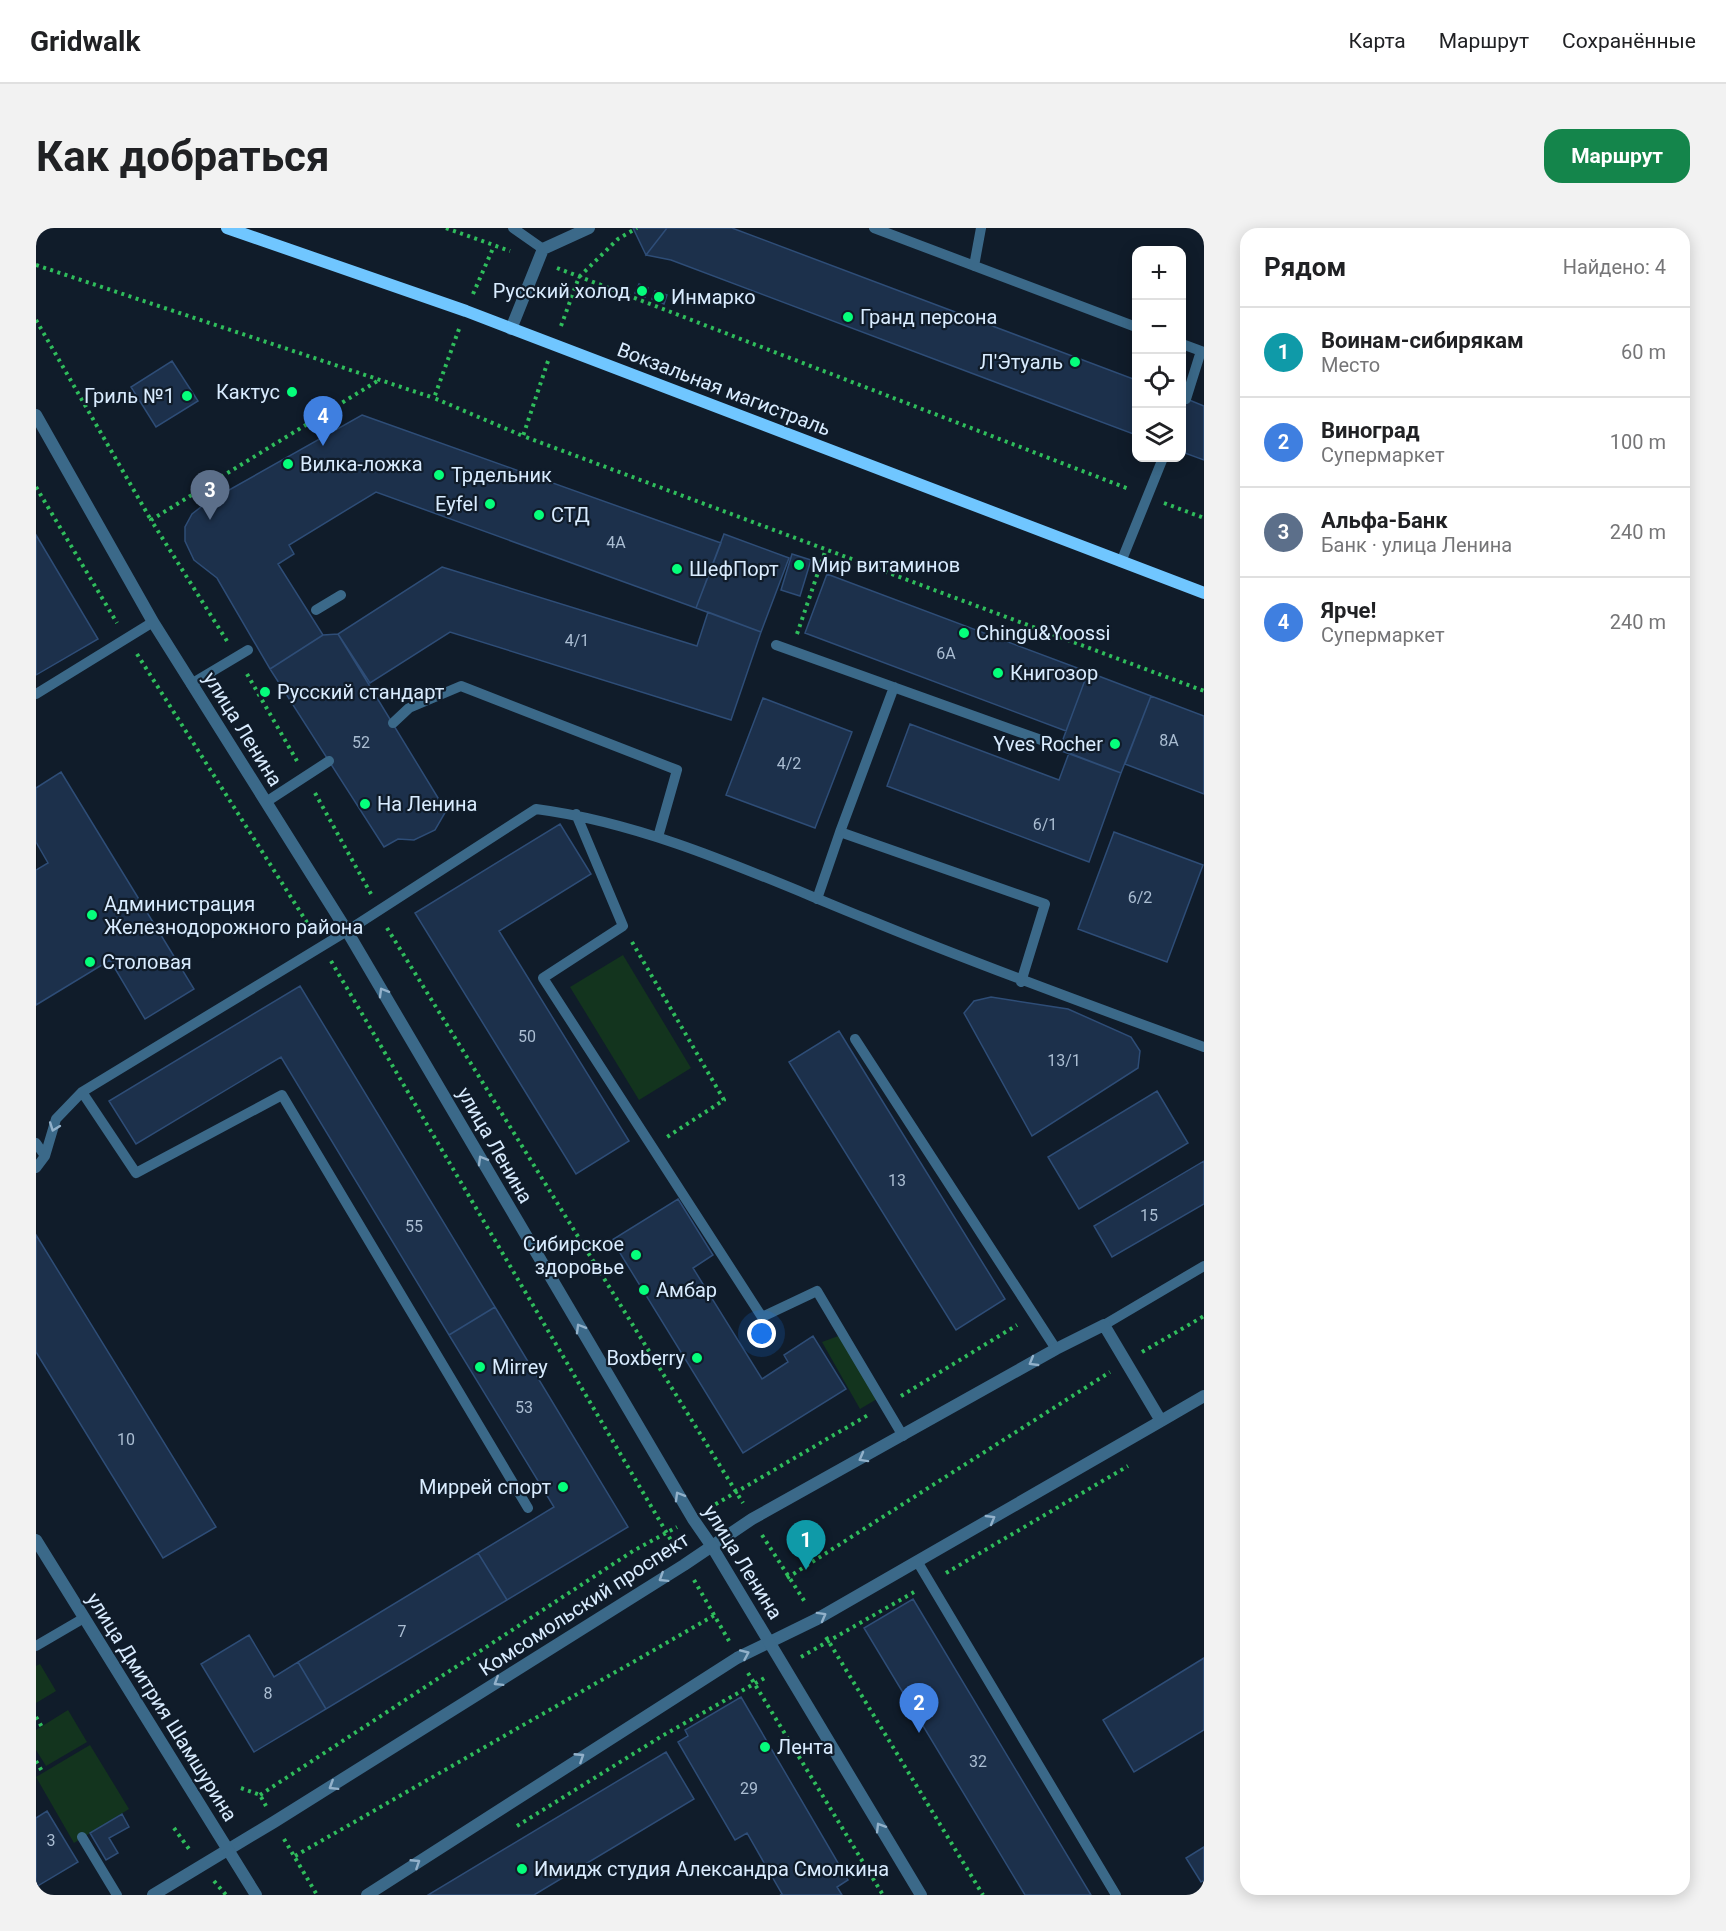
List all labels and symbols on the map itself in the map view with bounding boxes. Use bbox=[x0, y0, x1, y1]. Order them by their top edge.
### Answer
place label: Русский холод bbox=[493, 279, 630, 303]
marker: Русский холод bbox=[635, 284, 649, 298]
place label: Инмарко bbox=[671, 285, 756, 309]
marker: Инмарко bbox=[652, 290, 666, 304]
place label: Гранд персона bbox=[860, 305, 997, 329]
marker: Гранд персона bbox=[841, 310, 855, 324]
street label: Вокзальная магистраль bbox=[614, 337, 834, 441]
place label: Л'Этуаль bbox=[980, 350, 1063, 374]
marker: Л'Этуаль bbox=[1068, 355, 1082, 369]
place label: Кактус bbox=[216, 380, 280, 404]
place label: Гриль №1 bbox=[84, 384, 175, 408]
marker: Кактус bbox=[285, 385, 299, 399]
marker: Гриль №1 bbox=[180, 389, 194, 403]
pin: 4 bbox=[304, 396, 342, 446]
place label: Вилка-ложка bbox=[300, 452, 423, 476]
marker: Вилка-ложка bbox=[281, 457, 295, 471]
place label: Трдельник bbox=[451, 463, 552, 487]
marker: Трдельник bbox=[432, 468, 446, 482]
pin: 3 bbox=[190, 470, 230, 520]
place label: Eyfel bbox=[435, 492, 478, 516]
marker: Eyfel bbox=[483, 497, 497, 511]
place label: СТД bbox=[551, 503, 590, 527]
marker: СТД bbox=[532, 508, 546, 522]
house number: 4А bbox=[606, 533, 626, 552]
place label: Мир витаминов bbox=[811, 553, 960, 577]
place label: ШефПорт bbox=[689, 557, 779, 581]
marker: Мир витаминов bbox=[792, 558, 806, 572]
marker: ШефПорт bbox=[670, 562, 684, 576]
place label: Chingu&Yoossi bbox=[976, 621, 1110, 645]
marker: Chingu&Yoossi bbox=[957, 626, 971, 640]
house number: 4/1 bbox=[565, 631, 589, 650]
house number: 6А bbox=[936, 644, 956, 663]
place label: Книгозор bbox=[1010, 661, 1098, 685]
marker: Книгозор bbox=[991, 666, 1005, 680]
street label: улица Ленина bbox=[198, 667, 288, 791]
place label: Русский стандарт bbox=[277, 680, 445, 704]
marker: Русский стандарт bbox=[258, 685, 272, 699]
house number: 8А bbox=[1159, 731, 1179, 750]
place label: Yves Rocher bbox=[993, 732, 1103, 756]
house number: 52 bbox=[352, 733, 370, 752]
marker: Yves Rocher bbox=[1108, 737, 1122, 751]
house number: 4/2 bbox=[777, 754, 801, 773]
place label: На Ленина bbox=[377, 792, 477, 816]
marker: На Ленина bbox=[358, 797, 372, 811]
house number: 6/1 bbox=[1033, 815, 1057, 834]
house number: 6/2 bbox=[1128, 888, 1152, 907]
place label: Администрация Железнодорожного района bbox=[104, 892, 363, 939]
marker: Администрация Железнодорожного района bbox=[85, 908, 99, 922]
place label: Столовая bbox=[102, 950, 192, 974]
marker: Столовая bbox=[83, 955, 97, 969]
one-way arrow bbox=[379, 988, 390, 998]
house number: 50 bbox=[518, 1027, 536, 1046]
house number: 13/1 bbox=[1047, 1051, 1081, 1070]
street label: улица Ленина bbox=[452, 1083, 538, 1207]
one-way arrow bbox=[49, 1121, 62, 1132]
one-way arrow bbox=[477, 1156, 489, 1166]
house number: 13 bbox=[888, 1171, 906, 1190]
house number: 15 bbox=[1140, 1206, 1158, 1225]
house number: 55 bbox=[405, 1217, 423, 1236]
place label: Сибирское здоровье bbox=[523, 1232, 624, 1279]
marker: Сибирское здоровье bbox=[629, 1248, 643, 1262]
place label: Амбар bbox=[656, 1278, 717, 1302]
marker: Амбар bbox=[637, 1283, 651, 1297]
your location bbox=[747, 1319, 776, 1348]
one-way arrow bbox=[576, 1324, 588, 1334]
place label: Boxberry bbox=[606, 1346, 686, 1370]
marker: Boxberry bbox=[690, 1351, 704, 1365]
one-way arrow bbox=[1029, 1354, 1039, 1366]
place label: Mirrey bbox=[492, 1355, 548, 1379]
marker: Mirrey bbox=[473, 1360, 487, 1374]
house number: 53 bbox=[515, 1398, 533, 1417]
house number: 10 bbox=[117, 1430, 135, 1449]
one-way arrow bbox=[859, 1451, 870, 1462]
place label: Миррей спорт bbox=[419, 1475, 551, 1499]
marker: Миррей спорт bbox=[556, 1480, 570, 1494]
one-way arrow bbox=[675, 1492, 687, 1502]
street label: улица Ленина bbox=[698, 1500, 788, 1624]
one-way arrow bbox=[985, 1515, 995, 1526]
pin: 1 bbox=[786, 1520, 826, 1570]
street label: Комсомольский проспект bbox=[474, 1527, 694, 1681]
one-way arrow bbox=[659, 1571, 669, 1583]
street label: улица Дмитрия Шамшурина bbox=[82, 1588, 242, 1826]
one-way arrow bbox=[816, 1612, 826, 1623]
house number: 7 bbox=[398, 1622, 407, 1641]
one-way arrow bbox=[739, 1650, 750, 1662]
one-way arrow bbox=[494, 1675, 505, 1686]
house number: 8 bbox=[264, 1684, 273, 1703]
pin: 2 bbox=[900, 1684, 938, 1733]
place label: Лента bbox=[777, 1735, 834, 1759]
marker: Лента bbox=[758, 1740, 772, 1754]
house number: 32 bbox=[969, 1752, 987, 1771]
one-way arrow bbox=[574, 1753, 584, 1765]
one-way arrow bbox=[329, 1778, 339, 1790]
house number: 29 bbox=[740, 1779, 758, 1798]
one-way arrow bbox=[876, 1823, 888, 1833]
house number: 3 bbox=[47, 1831, 56, 1850]
place label: Имидж студия Александра Смолкина bbox=[534, 1857, 889, 1881]
one-way arrow bbox=[410, 1860, 421, 1871]
marker: Имидж студия Александра Смолкина bbox=[515, 1862, 529, 1876]

